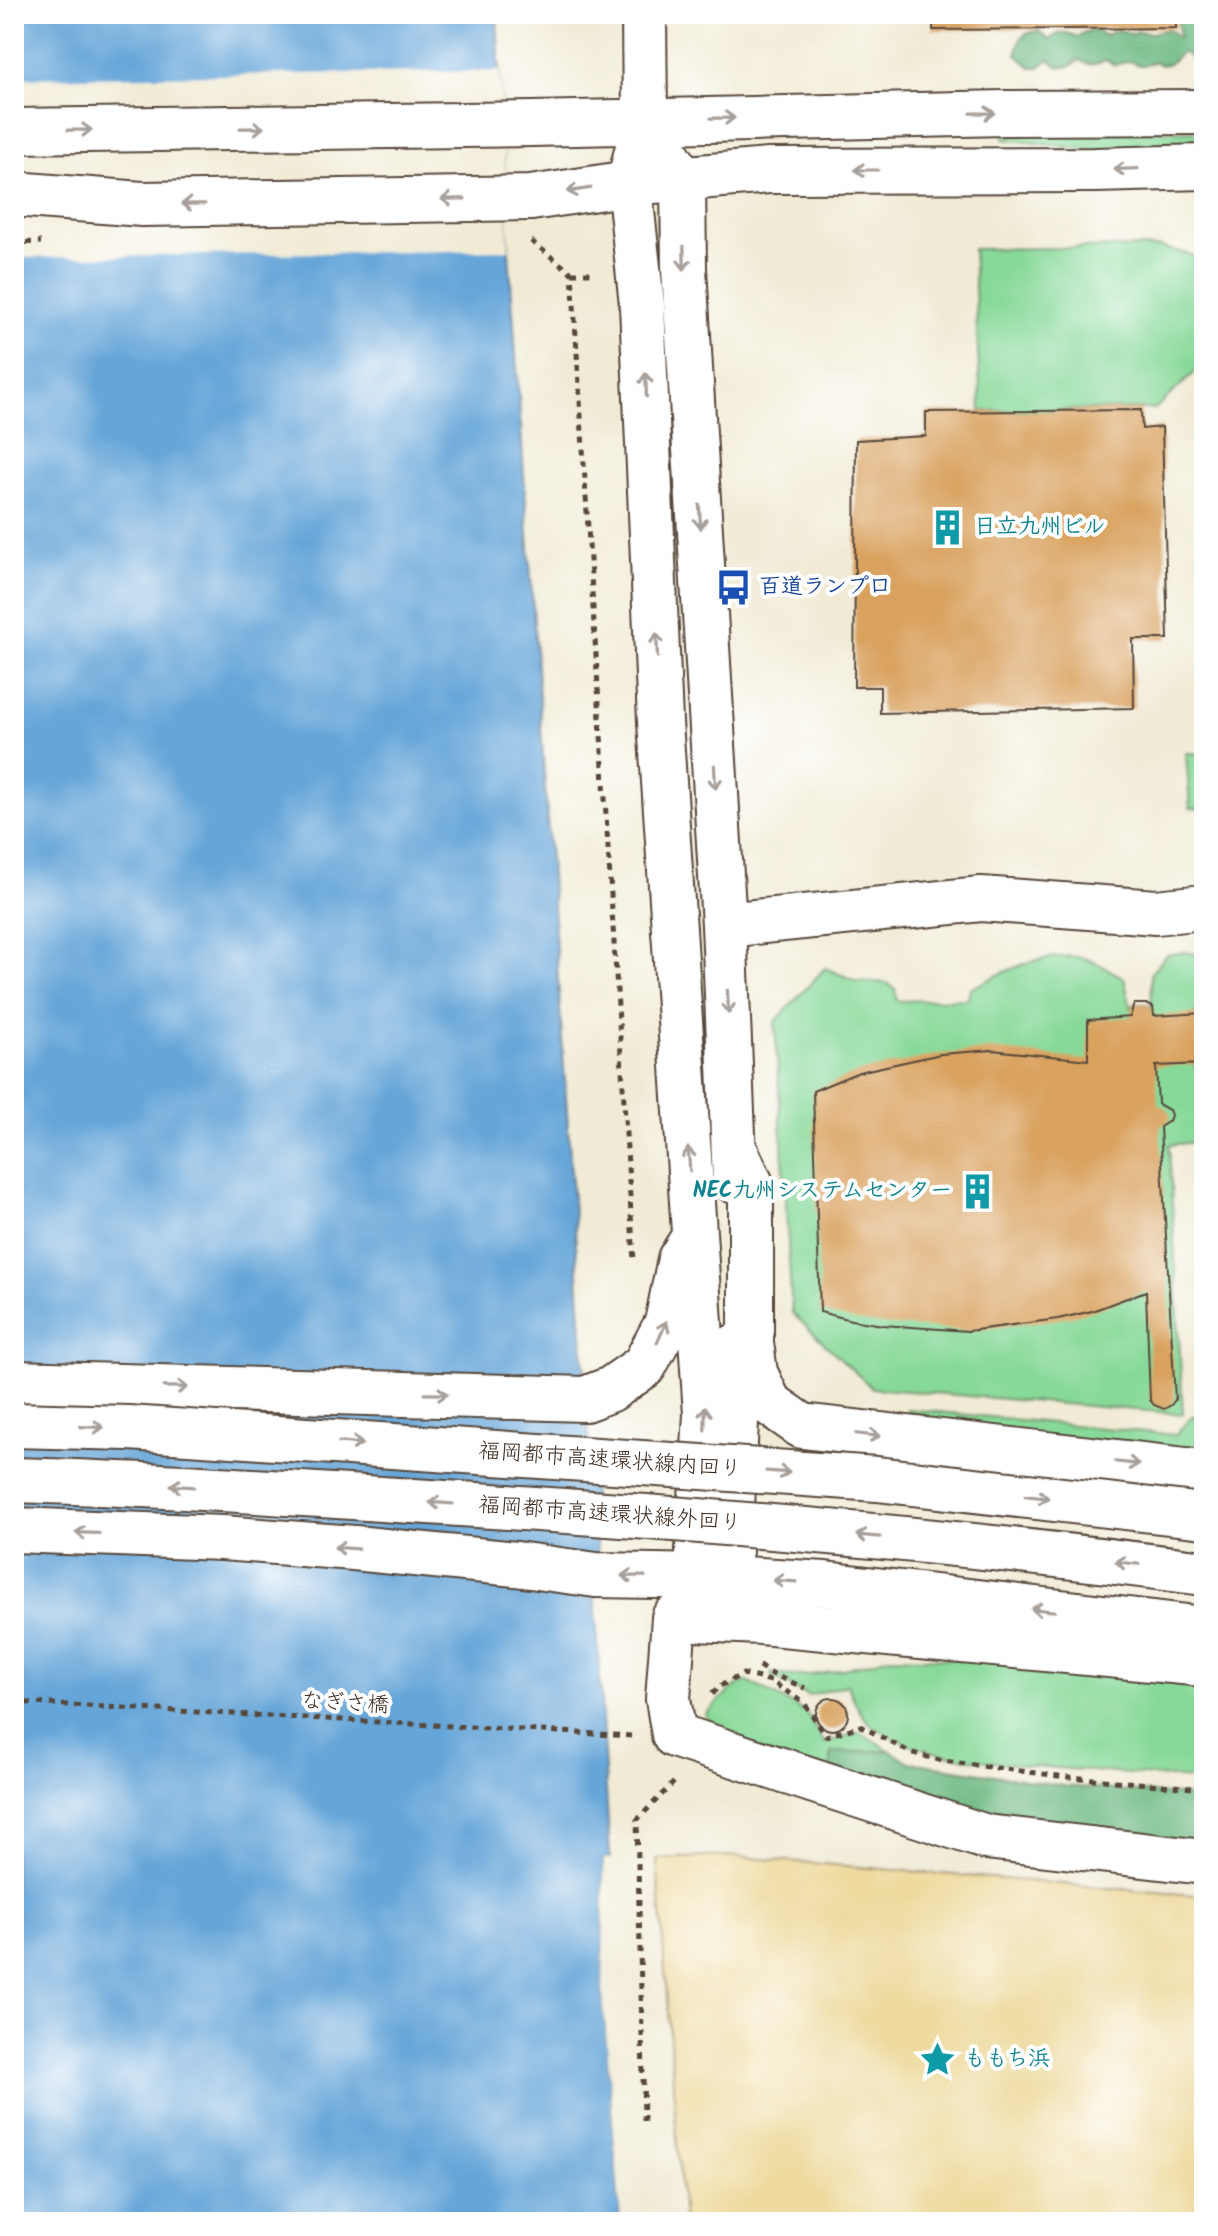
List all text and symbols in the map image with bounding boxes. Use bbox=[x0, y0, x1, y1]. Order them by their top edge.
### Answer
one-way arrow bbox=[969, 105, 996, 121]
one-way arrow bbox=[709, 110, 736, 126]
one-way arrow bbox=[238, 120, 265, 136]
one-way arrow bbox=[66, 123, 93, 138]
one-way arrow bbox=[853, 162, 880, 178]
one-way arrow bbox=[1113, 162, 1140, 177]
one-way arrow bbox=[567, 183, 592, 198]
one-way arrow bbox=[440, 191, 467, 207]
one-way arrow bbox=[180, 196, 207, 211]
one-way arrow bbox=[677, 244, 692, 271]
one-way arrow bbox=[638, 372, 653, 399]
one-way arrow bbox=[692, 503, 707, 530]
building icon: 日立九州ビル bbox=[929, 508, 967, 546]
place label: 日立九州ビル bbox=[974, 510, 1106, 545]
bus stop icon: 百道ランプ口 bbox=[714, 568, 752, 606]
place label: 百道ランプ口 bbox=[759, 570, 891, 605]
one-way arrow bbox=[649, 632, 664, 658]
one-way arrow bbox=[708, 763, 723, 790]
one-way arrow bbox=[721, 988, 736, 1015]
one-way arrow bbox=[681, 1146, 696, 1173]
building icon: NEC九州システムセンター bbox=[959, 1172, 997, 1210]
place label: NEC九州システムセンター bbox=[693, 1174, 952, 1209]
one-way arrow bbox=[656, 1321, 671, 1345]
one-way arrow bbox=[162, 1379, 189, 1394]
one-way arrow bbox=[422, 1386, 449, 1402]
one-way arrow bbox=[698, 1405, 713, 1432]
one-way arrow bbox=[78, 1420, 105, 1435]
one-way arrow bbox=[854, 1428, 881, 1443]
street label: 福岡都市高速環状線内回り bbox=[477, 1434, 743, 1488]
one-way arrow bbox=[337, 1436, 364, 1451]
one-way arrow bbox=[1113, 1456, 1140, 1471]
one-way arrow bbox=[765, 1465, 791, 1480]
one-way arrow bbox=[169, 1479, 196, 1494]
street label: 福岡都市高速環状線外回り bbox=[477, 1488, 743, 1542]
one-way arrow bbox=[1023, 1489, 1050, 1504]
one-way arrow bbox=[428, 1495, 455, 1510]
one-way arrow bbox=[74, 1526, 101, 1541]
one-way arrow bbox=[855, 1528, 882, 1543]
one-way arrow bbox=[333, 1540, 360, 1555]
one-way arrow bbox=[1114, 1556, 1141, 1571]
one-way arrow bbox=[620, 1568, 647, 1583]
one-way arrow bbox=[772, 1573, 799, 1588]
one-way arrow bbox=[1030, 1602, 1057, 1617]
street label: なぎさ橋 bbox=[300, 1684, 390, 1724]
place icon: ももち浜 bbox=[919, 2040, 957, 2078]
place label: ももち浜 bbox=[964, 2042, 1050, 2077]

